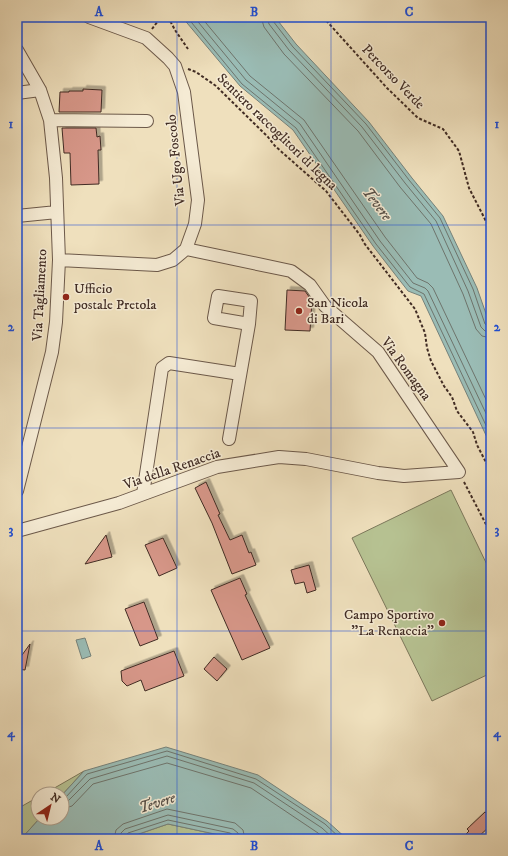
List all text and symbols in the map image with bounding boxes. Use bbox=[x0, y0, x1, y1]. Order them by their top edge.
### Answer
text: A bbox=[94, 4, 104, 20]
text: B bbox=[250, 4, 258, 20]
text: C bbox=[405, 4, 414, 20]
street label: Percorso Verde bbox=[358, 41, 429, 113]
street label: Sentiero raccoglitori di legna bbox=[213, 70, 341, 194]
street label: Via Ugo Foscolo bbox=[162, 113, 190, 208]
text: 1 bbox=[9, 116, 14, 132]
text: 1 bbox=[495, 116, 500, 132]
water label: Tevere bbox=[358, 183, 397, 225]
street label: Via Tagliamento bbox=[29, 248, 51, 342]
place label: Ufficio postale Pretola bbox=[73, 280, 156, 314]
marker: Ufficio postale Pretola bbox=[61, 292, 71, 302]
place label: San Nicola di Bari bbox=[307, 294, 368, 328]
marker: San Nicola di Bari bbox=[294, 306, 304, 316]
text: 2 bbox=[8, 319, 15, 335]
text: 2 bbox=[494, 319, 501, 335]
street label: Via Romagna bbox=[376, 333, 435, 404]
street label: Via della Renaccia bbox=[120, 444, 223, 494]
text: 3 bbox=[9, 522, 14, 538]
text: 3 bbox=[495, 522, 500, 538]
place label: Campo Sportivo "La Renaccia" bbox=[344, 606, 434, 640]
marker: Campo Sportivo "La Renaccia" bbox=[437, 618, 447, 628]
text: 4 bbox=[6, 725, 15, 742]
text: 4 bbox=[492, 725, 501, 742]
north arrow bbox=[30, 786, 70, 826]
water label: Tevere bbox=[136, 788, 179, 818]
text: N bbox=[47, 790, 63, 807]
text: A bbox=[94, 838, 104, 854]
text: B bbox=[250, 838, 258, 854]
text: C bbox=[405, 838, 414, 854]

